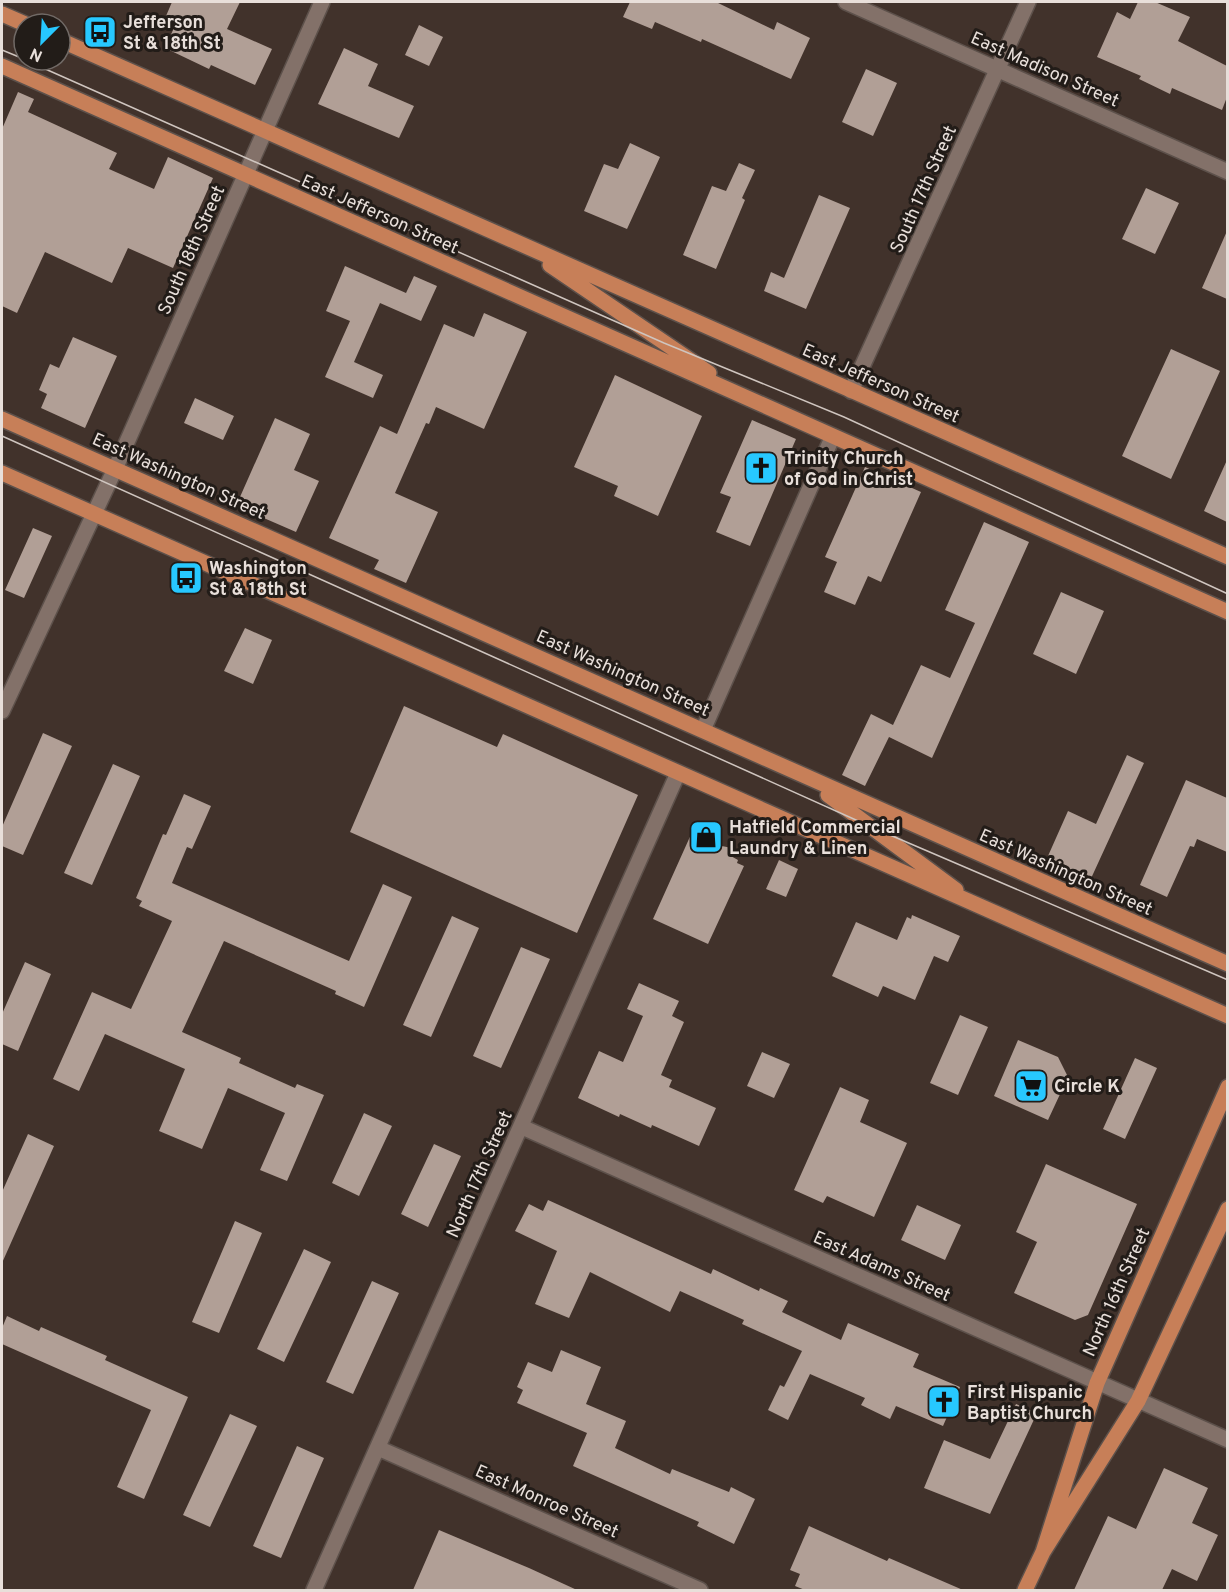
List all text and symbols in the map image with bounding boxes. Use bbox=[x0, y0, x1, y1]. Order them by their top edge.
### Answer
north arrow bbox=[12, 12, 72, 72]
place label: Jefferson St & 18th St bbox=[123, 12, 221, 56]
bus stop icon: Jefferson St & 18th St bbox=[82, 14, 118, 50]
street label: East Madison Street bbox=[967, 27, 1122, 113]
text: N bbox=[27, 42, 46, 65]
street label: South 17th Street bbox=[886, 122, 963, 257]
street label: East Jefferson Street bbox=[297, 170, 462, 260]
street label: South 18th Street bbox=[154, 182, 231, 319]
street label: East Jefferson Street bbox=[798, 339, 963, 429]
street label: East Washington Street bbox=[88, 429, 269, 526]
place label: Trinity Church of God in Christ bbox=[784, 448, 913, 492]
church icon: Trinity Church of God in Christ bbox=[743, 450, 779, 486]
place label: Washington St & 18th St bbox=[209, 558, 307, 602]
bus stop icon: Washington St & 18th St bbox=[168, 560, 204, 596]
street label: East Washington Street bbox=[532, 626, 713, 723]
place label: Hatfield Commercial Laundry & Linen bbox=[729, 817, 901, 861]
shop icon: Hatfield Commercial Laundry & Linen bbox=[688, 819, 724, 855]
street label: East Washington Street bbox=[975, 825, 1156, 922]
supermarket icon: Circle K bbox=[1013, 1068, 1049, 1104]
place label: Circle K bbox=[1054, 1076, 1120, 1099]
street label: North 17th Street bbox=[442, 1107, 519, 1242]
street label: North 16th Street bbox=[1079, 1225, 1156, 1361]
street label: East Adams Street bbox=[809, 1227, 954, 1308]
place label: First Hispanic Baptist Church bbox=[967, 1382, 1092, 1426]
church icon: First Hispanic Baptist Church bbox=[926, 1384, 962, 1420]
street label: East Monroe Street bbox=[471, 1460, 622, 1544]

